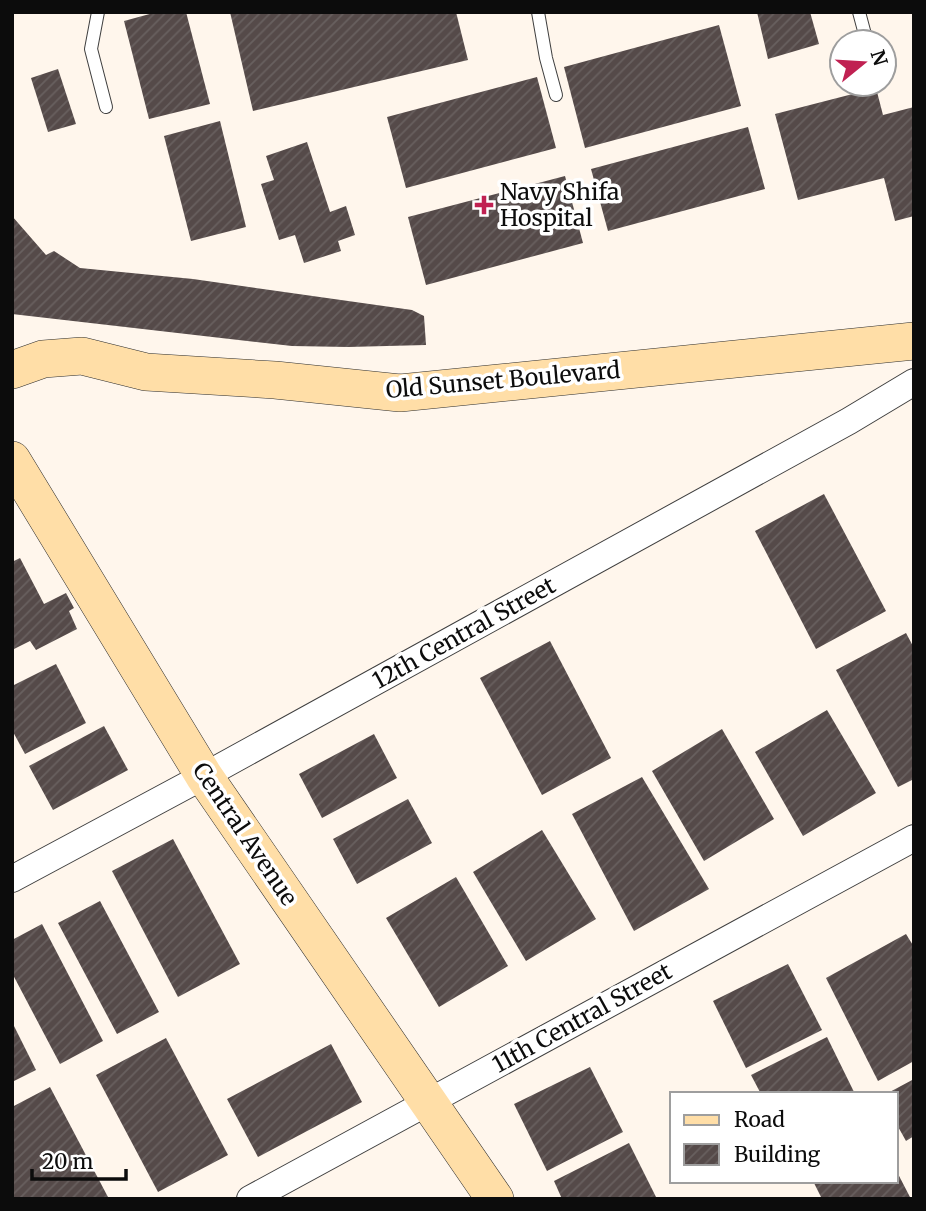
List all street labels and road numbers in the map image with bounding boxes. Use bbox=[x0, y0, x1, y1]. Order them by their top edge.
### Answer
street label: Old Sunset Boulevard bbox=[384, 355, 622, 404]
street label: 12th Central Street bbox=[367, 570, 560, 695]
street label: Central Avenue bbox=[187, 757, 304, 911]
street label: 11th Central Street bbox=[487, 956, 676, 1079]

